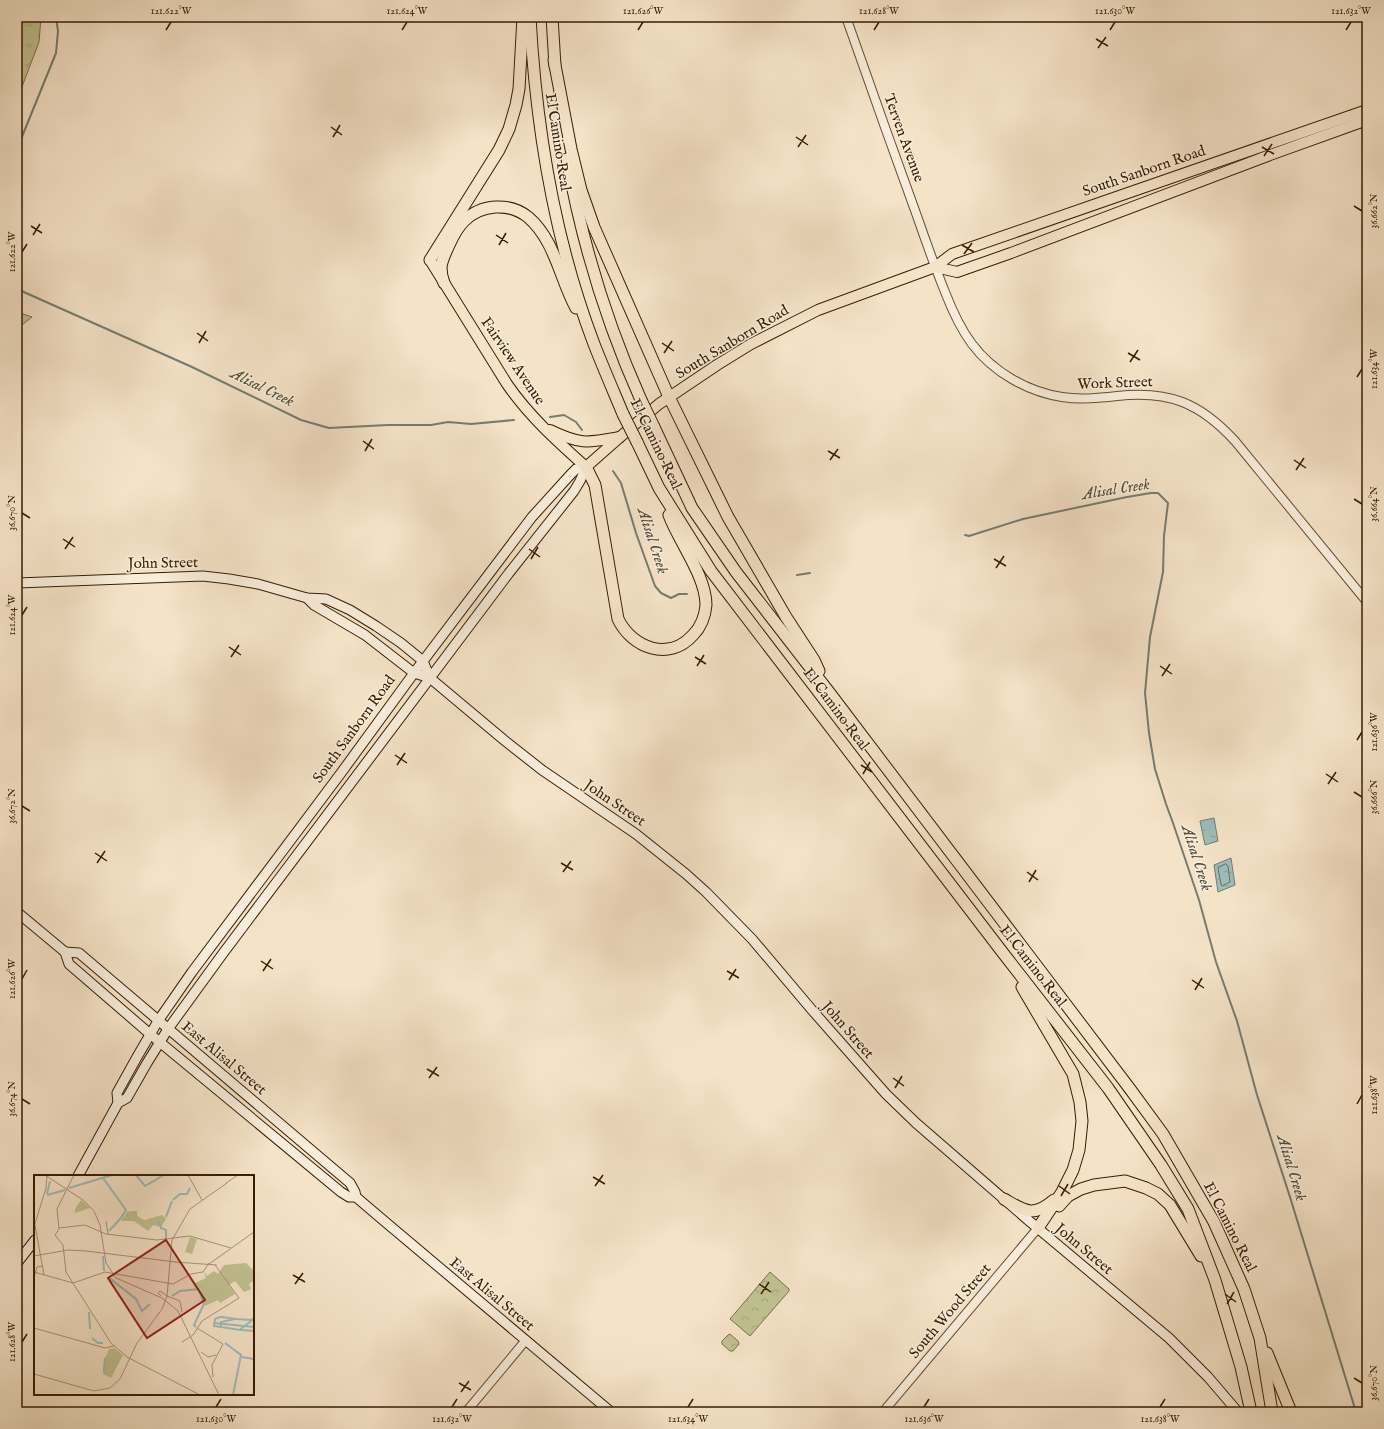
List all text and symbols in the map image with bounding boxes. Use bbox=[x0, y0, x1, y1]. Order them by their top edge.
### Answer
text: 121.622°W bbox=[151, 5, 192, 18]
text: 121.624°W bbox=[387, 5, 428, 18]
text: 121.626°W bbox=[623, 5, 664, 18]
text: 121.628°W bbox=[859, 5, 899, 18]
text: 121.630°W bbox=[1095, 5, 1135, 18]
text: 121.632°W bbox=[1331, 5, 1371, 18]
street label: Terven Avenue bbox=[879, 91, 929, 185]
street label: El Camino Real bbox=[541, 92, 575, 193]
street label: South Sanborn Road bbox=[1080, 141, 1209, 201]
text: 36.662°N bbox=[1368, 193, 1381, 229]
text: 121.622°W bbox=[6, 231, 19, 272]
street label: South Sanborn Road bbox=[672, 300, 793, 383]
street label: Fairview Avenue bbox=[477, 314, 549, 409]
text: 121.634°W bbox=[1368, 349, 1381, 389]
water label: Alisal Creek bbox=[225, 363, 298, 412]
street label: Work Street bbox=[1077, 372, 1153, 394]
street label: El Camino Real bbox=[626, 395, 687, 493]
water label: Alisal Creek bbox=[1079, 475, 1152, 506]
text: 36.664°N bbox=[1368, 486, 1381, 522]
text: 36.670°N bbox=[6, 495, 19, 531]
water label: Alisal Creek bbox=[631, 503, 672, 577]
street label: John Street bbox=[126, 553, 198, 573]
text: 121.624°W bbox=[6, 594, 19, 635]
street label: El Camino Real bbox=[799, 664, 874, 755]
street label: South Sanborn Road bbox=[308, 671, 400, 787]
text: 121.636°W bbox=[1368, 712, 1381, 752]
street label: John Street bbox=[579, 774, 649, 831]
text: 36.666°N bbox=[1368, 779, 1381, 814]
text: 36.672°N bbox=[6, 788, 19, 824]
water label: Alisal Creek bbox=[1175, 820, 1216, 894]
street label: El Camino Real bbox=[995, 921, 1071, 1011]
text: 121.626°W bbox=[6, 958, 19, 999]
street label: John Street bbox=[816, 996, 878, 1063]
street label: East Alisal Street bbox=[178, 1017, 270, 1099]
text: 121.638°W bbox=[1368, 1075, 1381, 1114]
text: 36.674°N bbox=[6, 1081, 19, 1117]
water label: Alisal Creek bbox=[1271, 1130, 1311, 1204]
inset map bbox=[34, 1175, 254, 1395]
street label: El Camino Real bbox=[1199, 1179, 1261, 1276]
street label: John Street bbox=[1049, 1218, 1117, 1279]
street label: East Alisal Street bbox=[446, 1253, 538, 1335]
street label: South Wood Street bbox=[905, 1260, 995, 1362]
text: 121.628°W bbox=[6, 1322, 19, 1362]
text: 36.670°N bbox=[1368, 1365, 1381, 1401]
text: 121.630°W bbox=[196, 1413, 236, 1426]
text: 121.632°W bbox=[432, 1413, 472, 1426]
text: 121.634°W bbox=[668, 1413, 708, 1426]
text: 121.636°W bbox=[904, 1413, 944, 1426]
text: 121.638°W bbox=[1141, 1413, 1180, 1426]

